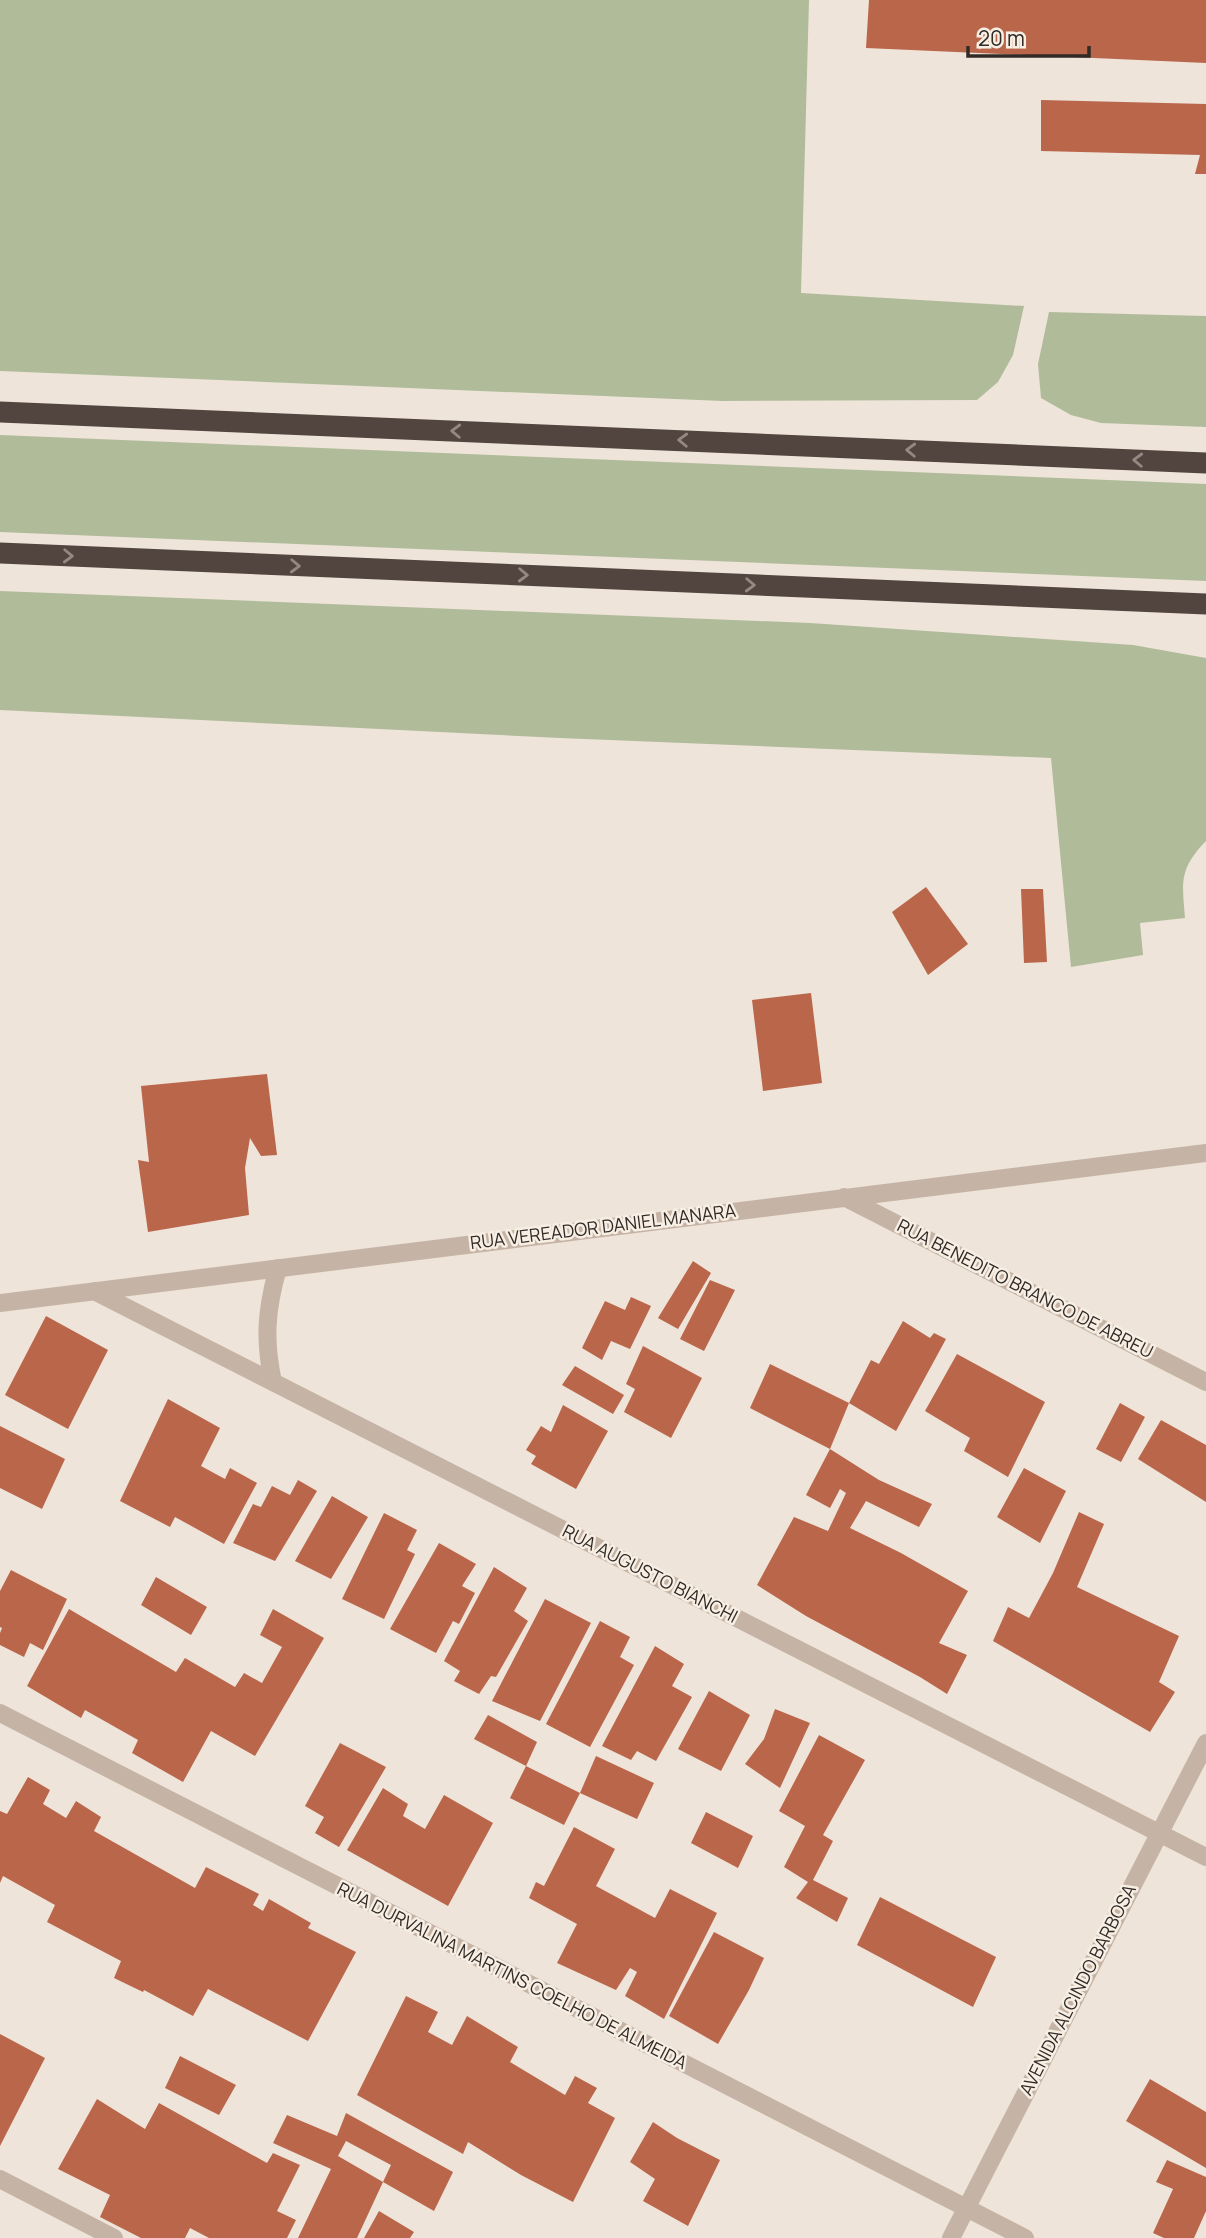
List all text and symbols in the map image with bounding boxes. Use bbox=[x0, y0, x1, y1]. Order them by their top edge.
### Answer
scale bar bbox=[968, 14, 1089, 58]
text: 20 m bbox=[978, 24, 1025, 52]
one-way arrow bbox=[450, 423, 461, 438]
one-way arrow bbox=[677, 433, 688, 448]
one-way arrow bbox=[905, 443, 916, 458]
one-way arrow bbox=[1132, 452, 1143, 467]
one-way arrow bbox=[63, 549, 74, 564]
one-way arrow bbox=[290, 558, 301, 573]
one-way arrow bbox=[518, 568, 529, 583]
one-way arrow bbox=[745, 577, 756, 592]
street label: RUA VEREADOR DANIEL MANARA bbox=[469, 1198, 738, 1254]
street label: RUA BENEDITO BRANCO DE ABREU bbox=[893, 1213, 1158, 1363]
street label: RUA AUGUSTO BIANCHI bbox=[559, 1518, 742, 1628]
street label: RUA DURVALINA MARTINS COELHO DE ALMEIDA bbox=[333, 1876, 692, 2075]
street label: AVENIDA ALCINDO BARBOSA bbox=[1013, 1880, 1141, 2099]

